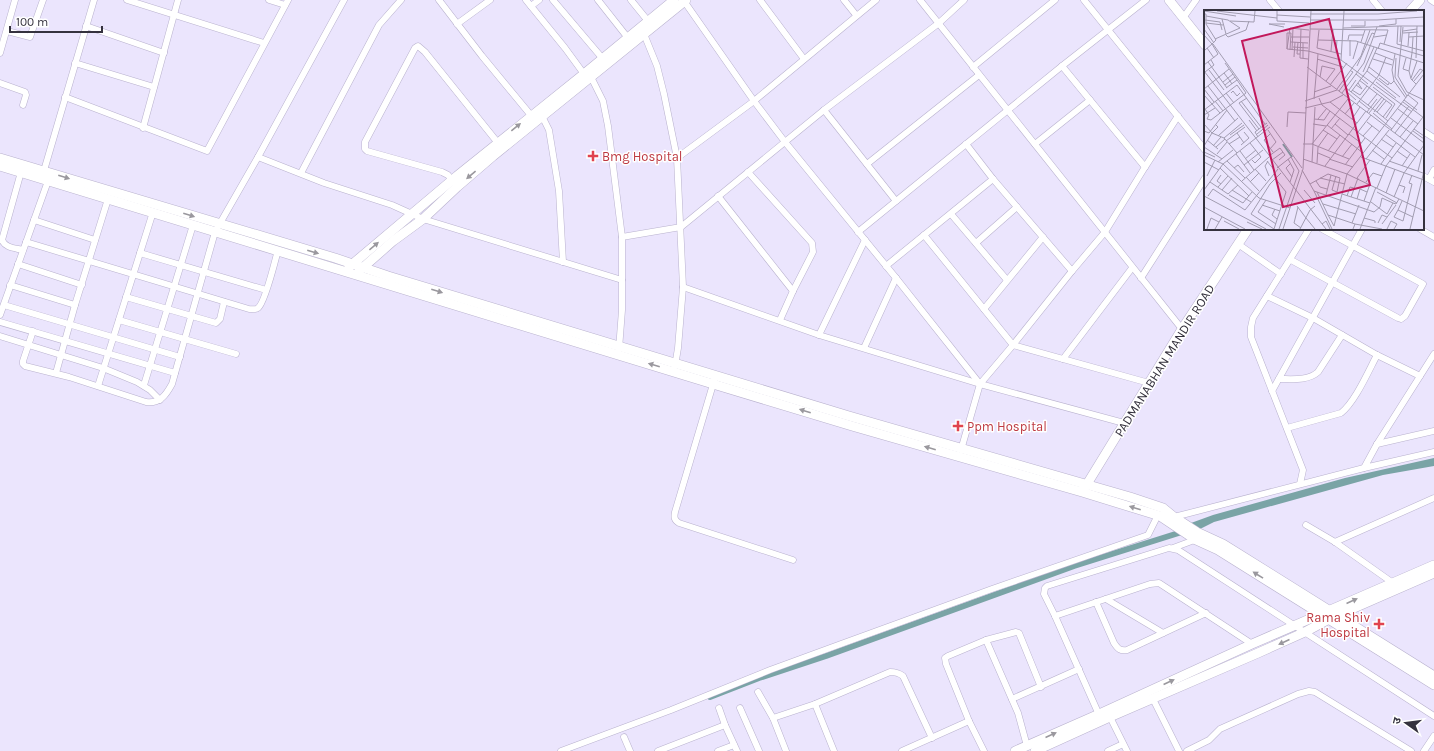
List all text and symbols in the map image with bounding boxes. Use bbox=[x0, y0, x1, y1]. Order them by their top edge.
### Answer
scale bar bbox=[10, 8, 102, 34]
inset map bbox=[1204, 10, 1424, 230]
text: 100 m bbox=[16, 15, 48, 29]
one-way arrow bbox=[511, 123, 522, 132]
place label: Bmg Hospital bbox=[602, 149, 682, 164]
marker: Bmg Hospital bbox=[587, 150, 599, 162]
one-way arrow bbox=[466, 170, 476, 179]
one-way arrow bbox=[58, 174, 70, 180]
one-way arrow bbox=[183, 212, 195, 218]
one-way arrow bbox=[368, 242, 379, 251]
one-way arrow bbox=[307, 249, 319, 255]
street label: PADMANABHAN MANDIR ROAD bbox=[1111, 281, 1218, 439]
one-way arrow bbox=[432, 288, 444, 294]
one-way arrow bbox=[647, 362, 659, 368]
one-way arrow bbox=[798, 408, 810, 414]
place label: Ppm Hospital bbox=[967, 419, 1047, 434]
marker: Ppm Hospital bbox=[952, 420, 964, 432]
one-way arrow bbox=[923, 445, 935, 451]
one-way arrow bbox=[1129, 505, 1141, 511]
one-way arrow bbox=[1252, 572, 1264, 579]
one-way arrow bbox=[1346, 598, 1357, 604]
place label: Rama Shiv Hospital bbox=[1306, 610, 1370, 640]
marker: Rama Shiv Hospital bbox=[1373, 618, 1385, 630]
one-way arrow bbox=[1278, 639, 1290, 645]
one-way arrow bbox=[1163, 679, 1175, 685]
north arrow bbox=[1386, 703, 1426, 743]
text: उ bbox=[1390, 715, 1404, 725]
one-way arrow bbox=[1045, 732, 1057, 738]

